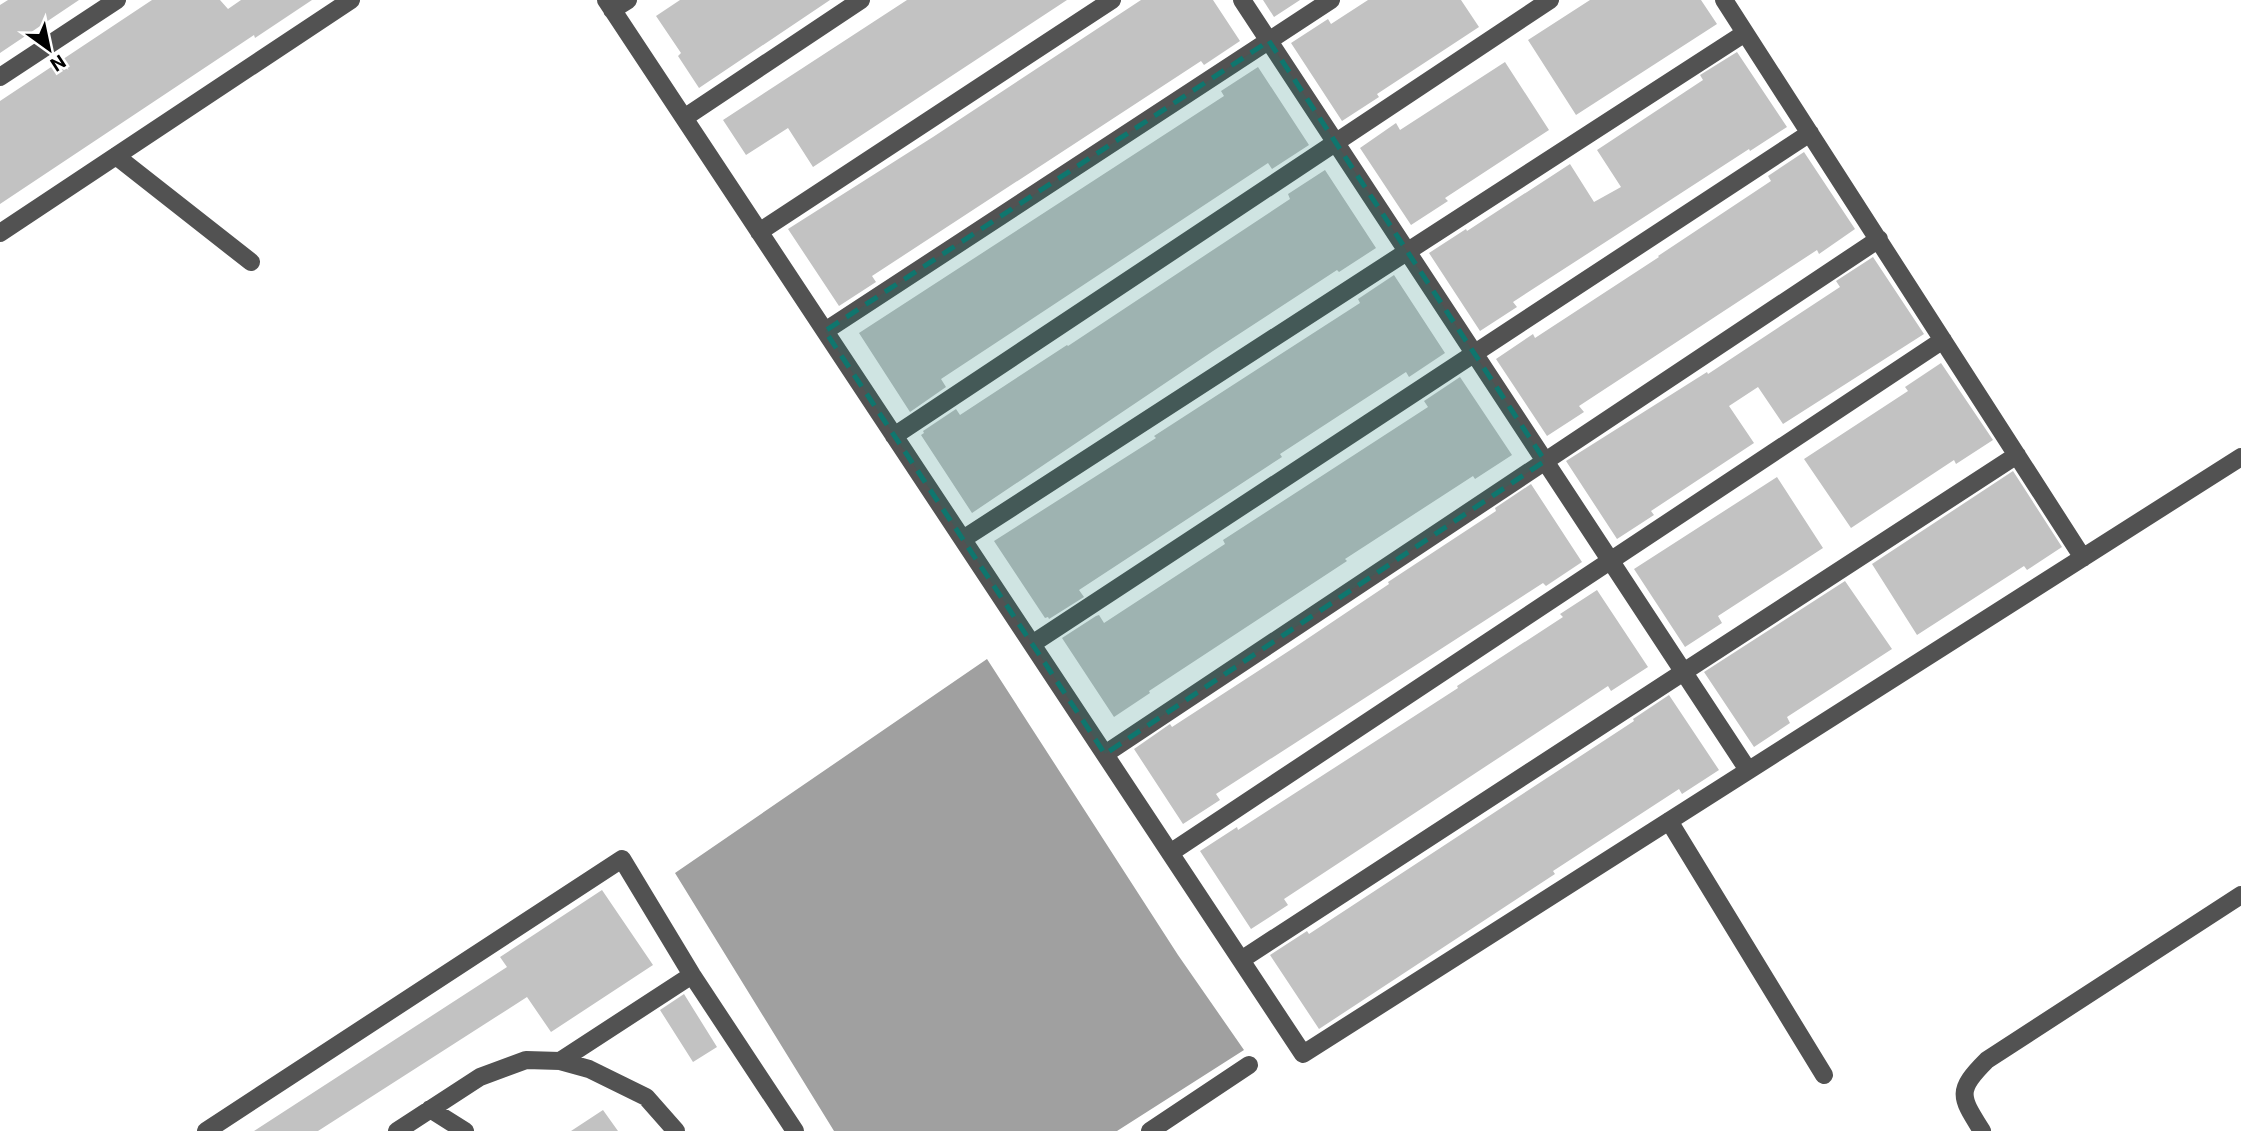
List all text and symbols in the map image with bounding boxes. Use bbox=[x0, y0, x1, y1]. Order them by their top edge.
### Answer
north arrow bbox=[14, 14, 84, 84]
text: N bbox=[46, 50, 70, 76]

